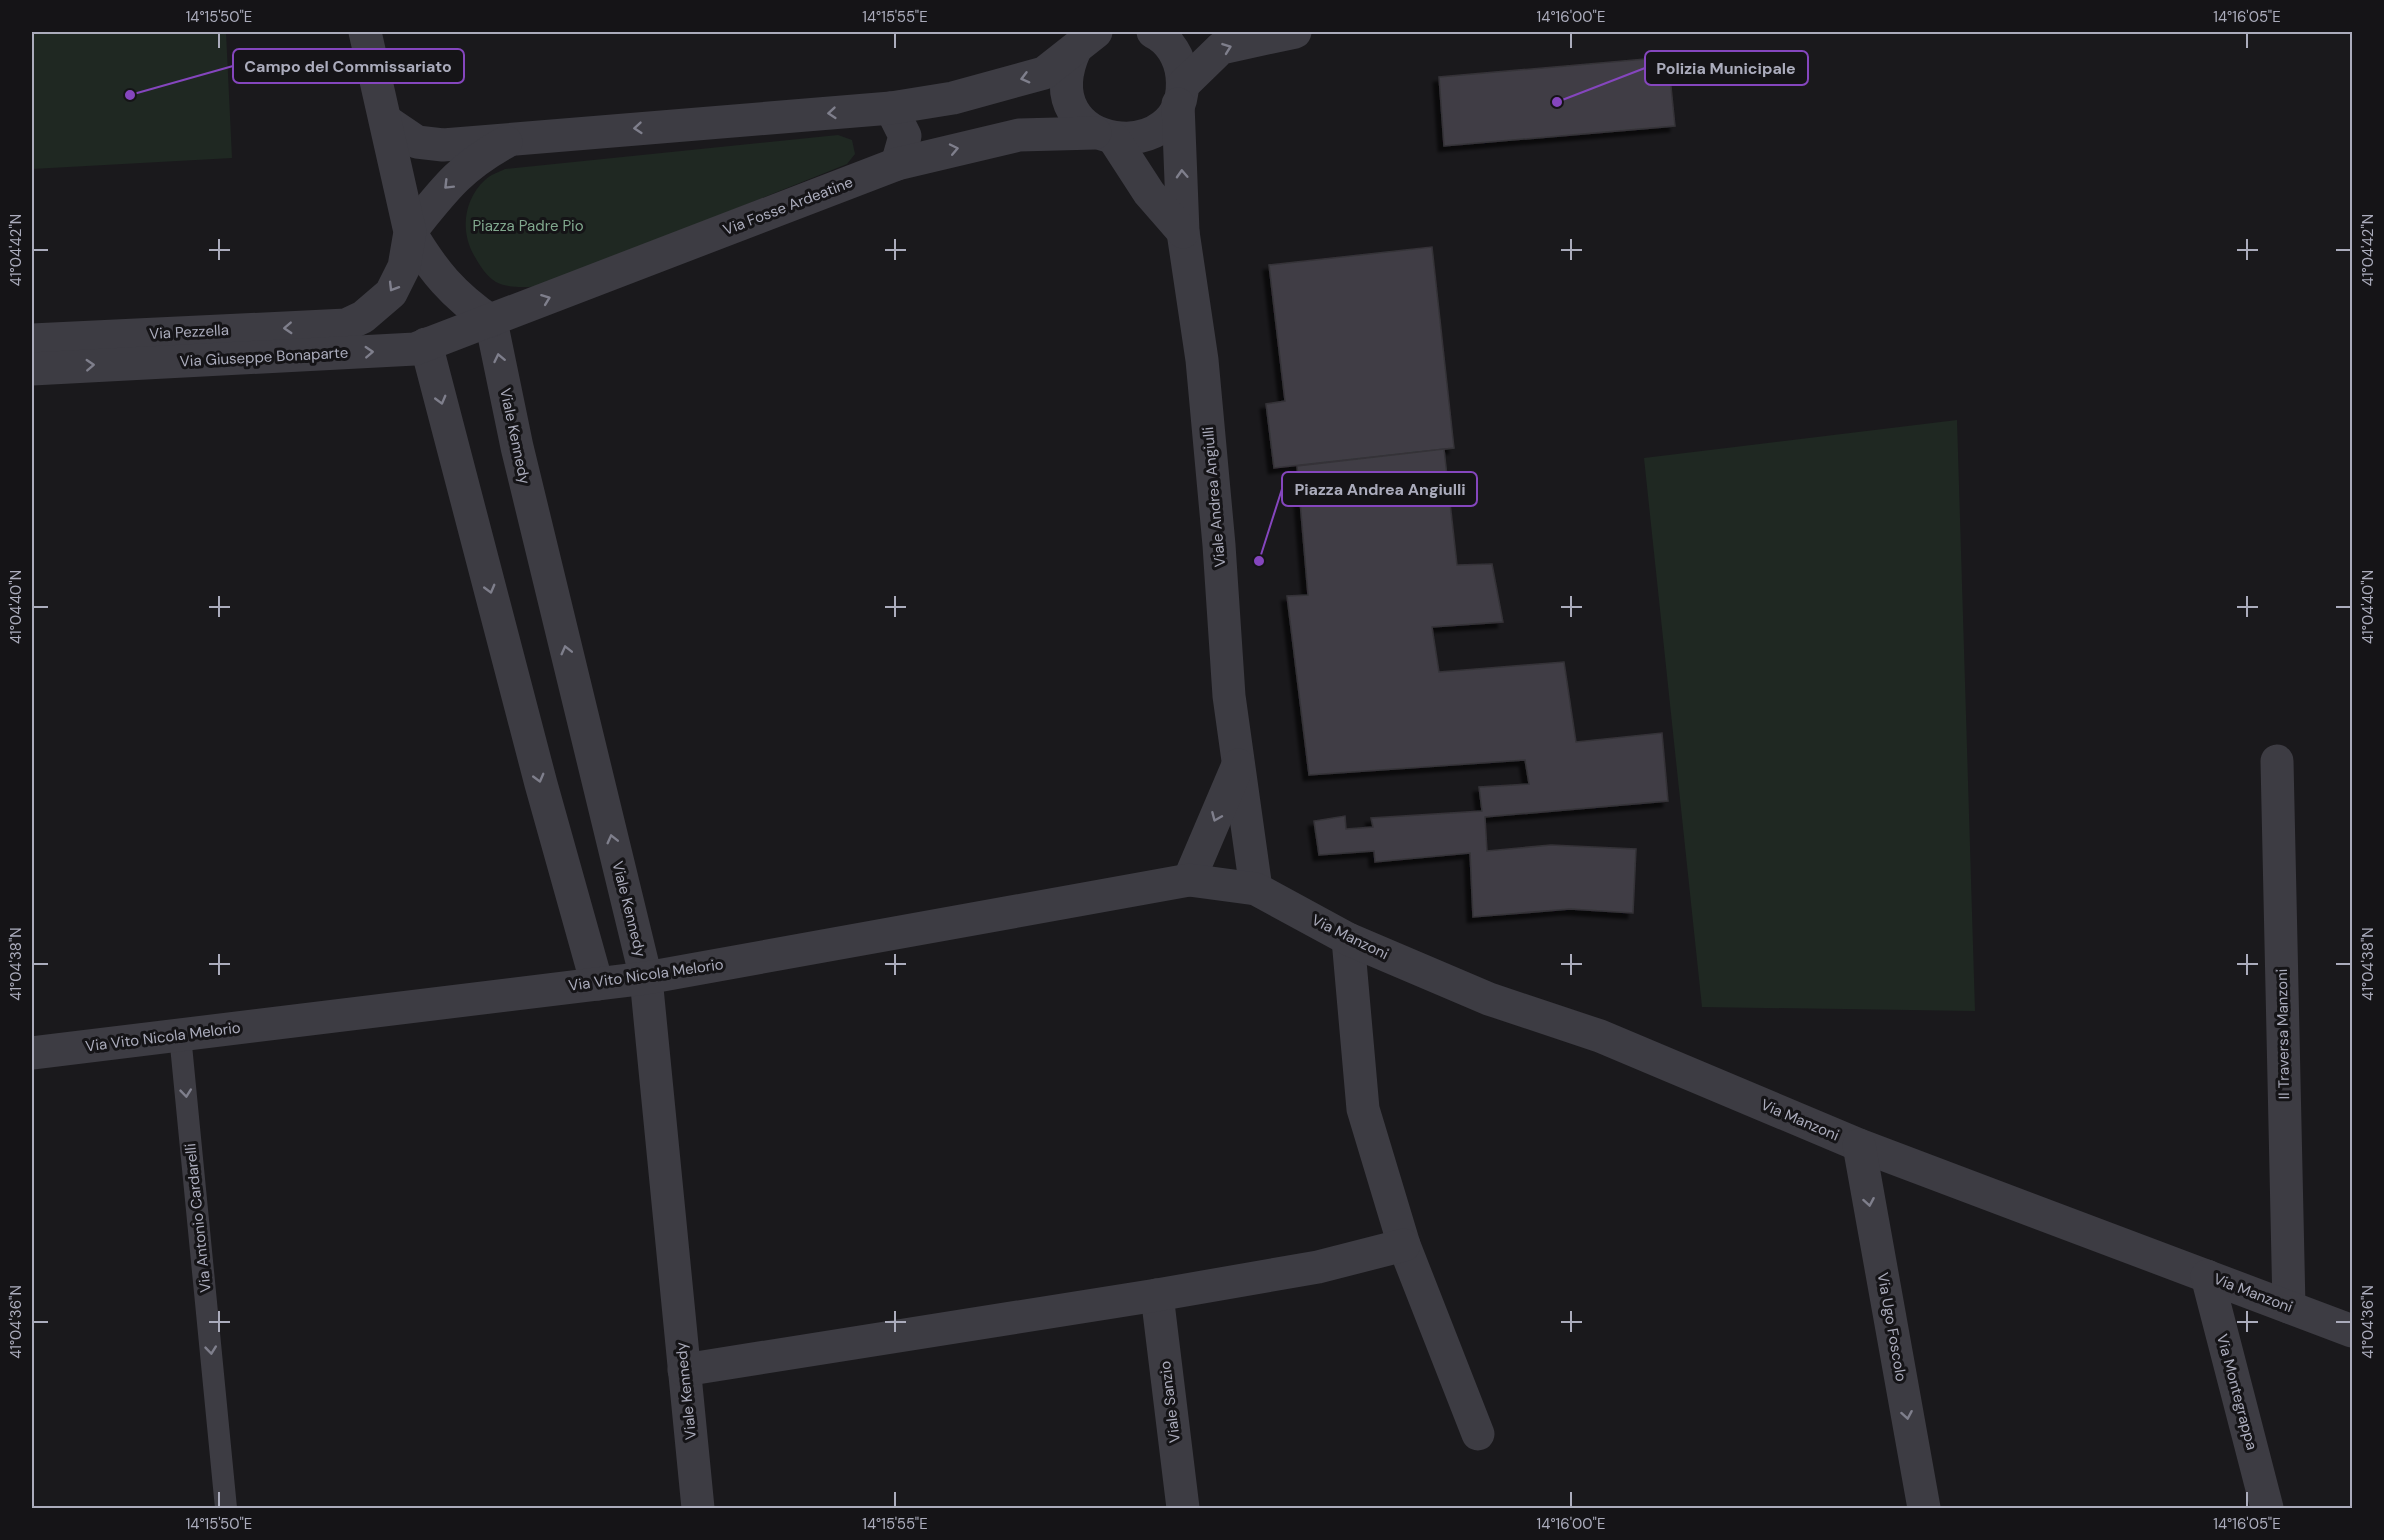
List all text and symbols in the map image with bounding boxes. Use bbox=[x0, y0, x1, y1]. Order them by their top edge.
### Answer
text: 14°15'50"E bbox=[186, 7, 252, 27]
text: 14°15'55"E bbox=[862, 7, 928, 27]
text: 14°16'00"E bbox=[1537, 7, 1605, 27]
text: 14°16'05"E bbox=[2213, 7, 2281, 27]
one-way arrow bbox=[1221, 42, 1231, 55]
callout: Campo del Commissariato bbox=[233, 49, 464, 83]
callout: Polizia Municipale bbox=[1645, 51, 1808, 85]
text: Campo del Commissariato bbox=[244, 56, 452, 77]
text: Polizia Municipale bbox=[1656, 58, 1796, 79]
one-way arrow bbox=[1020, 71, 1031, 83]
one-way arrow bbox=[828, 106, 837, 119]
one-way arrow bbox=[633, 122, 642, 135]
one-way arrow bbox=[949, 143, 959, 156]
one-way arrow bbox=[1175, 169, 1188, 178]
street label: Via Fosse Ardeatine bbox=[720, 172, 856, 240]
one-way arrow bbox=[445, 177, 456, 188]
text: 41°04'42"N bbox=[6, 214, 26, 286]
text: 41°04'42"N bbox=[2358, 214, 2378, 286]
park label: Piazza Padre Pio bbox=[472, 216, 584, 236]
one-way arrow bbox=[389, 281, 400, 291]
one-way arrow bbox=[540, 294, 550, 307]
street label: Via Pezzella bbox=[149, 320, 229, 344]
one-way arrow bbox=[283, 321, 292, 334]
street label: Via Giuseppe Bonaparte bbox=[179, 343, 349, 371]
one-way arrow bbox=[364, 345, 373, 358]
one-way arrow bbox=[493, 353, 506, 363]
one-way arrow bbox=[85, 359, 94, 372]
street label: Viale Kennedy bbox=[495, 386, 535, 487]
one-way arrow bbox=[433, 395, 446, 405]
street label: Viale Andrea Angiulli bbox=[1198, 426, 1230, 568]
callout: Piazza Andrea Angiulli bbox=[1282, 472, 1477, 506]
text: Piazza Andrea Angiulli bbox=[1294, 479, 1466, 500]
text: 41°04'40"N bbox=[6, 570, 26, 644]
text: 41°04'40"N bbox=[2358, 570, 2378, 644]
one-way arrow bbox=[483, 583, 495, 594]
one-way arrow bbox=[561, 645, 574, 655]
one-way arrow bbox=[532, 772, 545, 782]
one-way arrow bbox=[1211, 811, 1223, 822]
one-way arrow bbox=[607, 835, 620, 845]
street label: Viale Kennedy bbox=[607, 859, 651, 960]
street label: Via Manzoni bbox=[1308, 910, 1392, 964]
text: 41°04'38"N bbox=[6, 927, 26, 1001]
text: 41°04'38"N bbox=[2358, 927, 2378, 1001]
street label: Via Vito Nicola Melorio bbox=[567, 954, 725, 996]
street label: II Traversa Manzoni bbox=[2272, 969, 2294, 1099]
street label: Via Vito Nicola Melorio bbox=[84, 1018, 242, 1056]
one-way arrow bbox=[179, 1088, 192, 1097]
street label: Via Manzoni bbox=[1758, 1095, 1842, 1145]
street label: Via Antonio Cardarelli bbox=[180, 1142, 216, 1294]
one-way arrow bbox=[1862, 1197, 1875, 1207]
street label: Via Manzoni bbox=[2211, 1269, 2295, 1317]
street label: Via Ugo Foscolo bbox=[1873, 1271, 1911, 1383]
text: 41°04'36"N bbox=[6, 1285, 26, 1359]
text: 41°04'36"N bbox=[2358, 1285, 2378, 1359]
street label: Via Montegrappa bbox=[2212, 1332, 2262, 1452]
street label: Viale Kennedy bbox=[671, 1341, 701, 1441]
one-way arrow bbox=[204, 1345, 217, 1354]
street label: Viale Sanzio bbox=[1155, 1360, 1185, 1444]
one-way arrow bbox=[1901, 1410, 1913, 1419]
text: 14°15'50"E bbox=[186, 1514, 252, 1534]
text: 14°15'55"E bbox=[862, 1514, 928, 1534]
text: 14°16'00"E bbox=[1537, 1514, 1605, 1534]
text: 14°16'05"E bbox=[2213, 1514, 2281, 1534]

